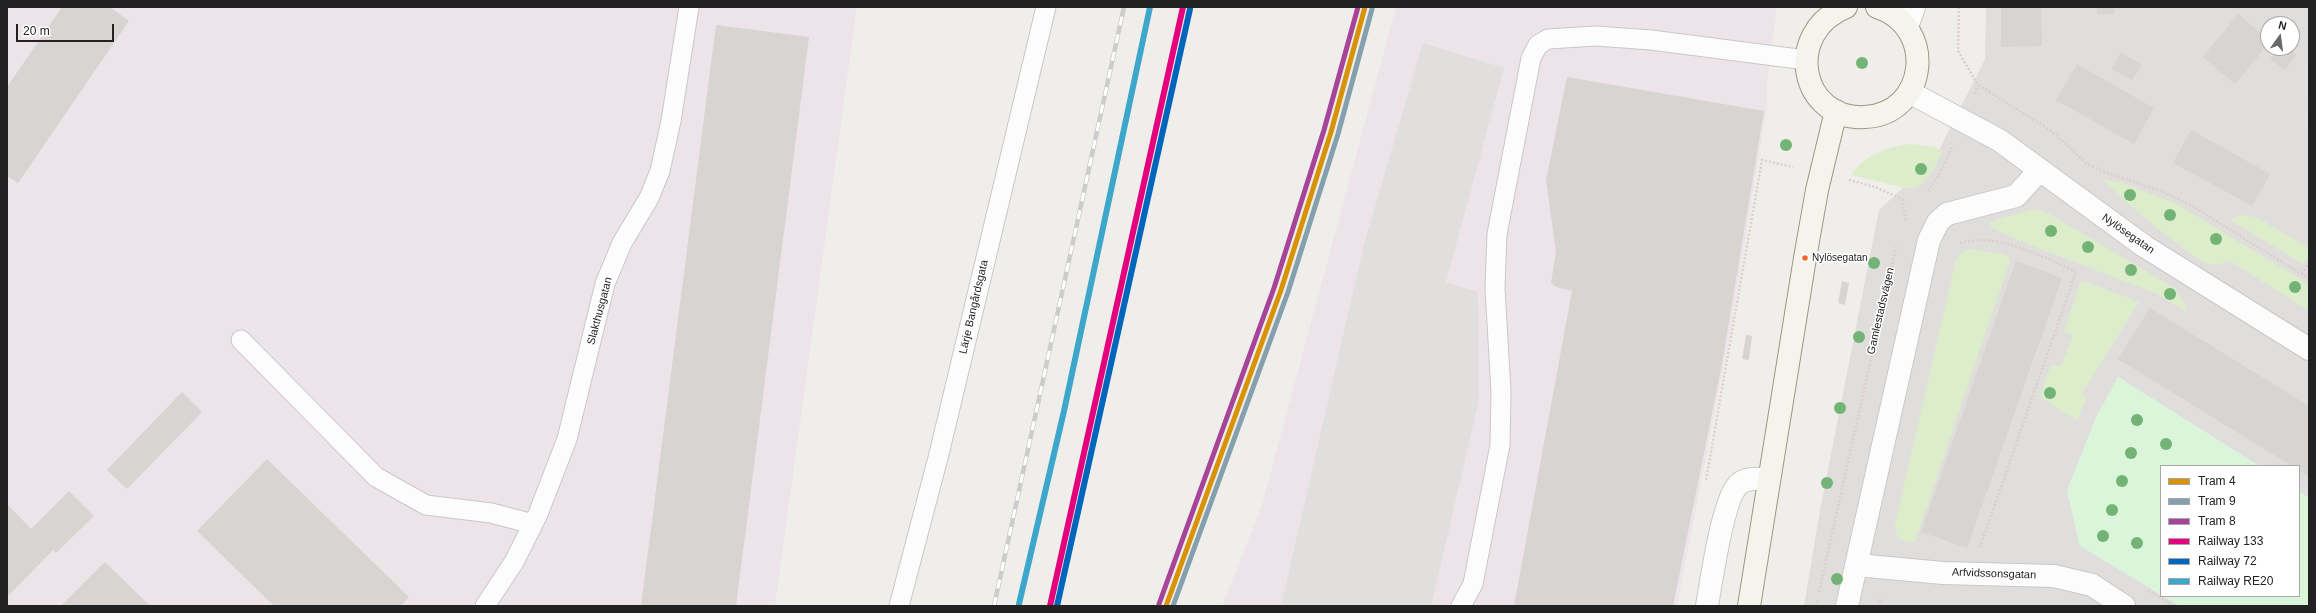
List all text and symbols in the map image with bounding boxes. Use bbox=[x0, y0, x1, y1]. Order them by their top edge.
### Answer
scale bar bbox=[18, 16, 116, 42]
north arrow bbox=[2260, 16, 2300, 56]
text: N bbox=[2277, 19, 2288, 32]
text: 20 m bbox=[23, 24, 50, 38]
street label: Nylösegatan bbox=[2099, 211, 2157, 257]
place label: Nylösegatan bbox=[1812, 252, 1868, 264]
marker: Nylösegatan bbox=[1800, 253, 1810, 263]
street label: Lärje Bangårdsgata bbox=[957, 259, 991, 355]
street label: Gamlestadsvägen bbox=[1865, 266, 1897, 356]
street label: Slakthusgatan bbox=[585, 276, 615, 346]
legend bbox=[2160, 465, 2300, 597]
text: Tram 4 bbox=[2198, 474, 2236, 488]
text: Tram 9 bbox=[2198, 494, 2236, 508]
text: Tram 8 bbox=[2198, 514, 2236, 528]
text: Railway 133 bbox=[2198, 534, 2263, 548]
text: Railway 72 bbox=[2198, 554, 2257, 568]
street label: Arfvidssonsgatan bbox=[1952, 566, 2036, 582]
text: Railway RE20 bbox=[2198, 574, 2273, 588]

